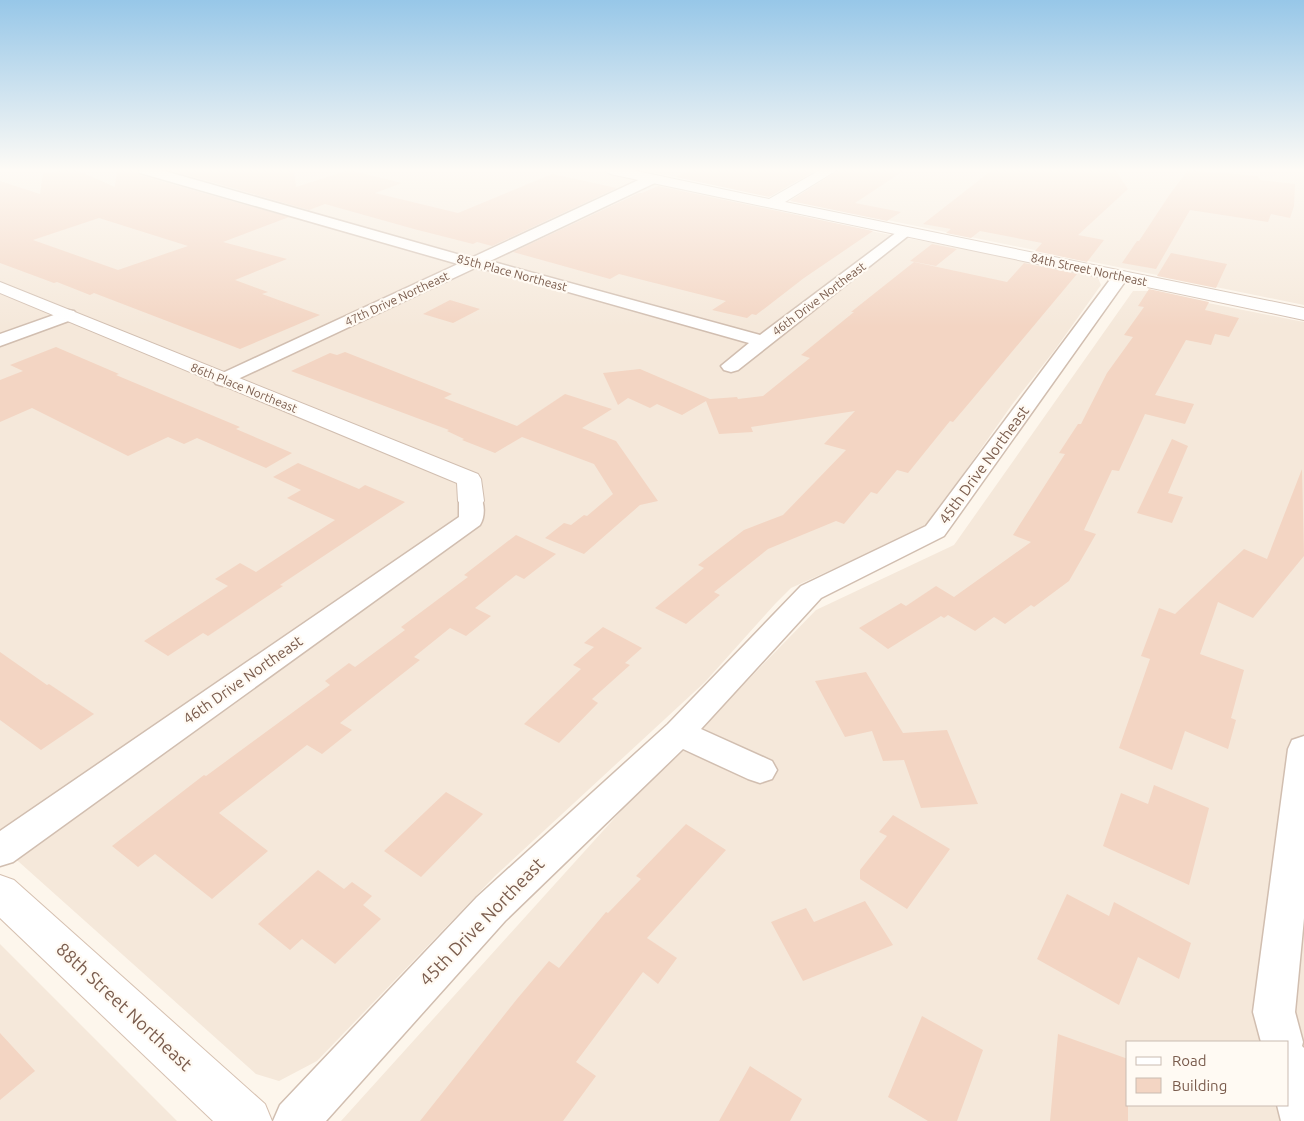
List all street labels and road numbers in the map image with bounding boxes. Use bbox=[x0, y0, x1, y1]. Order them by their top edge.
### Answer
street label: 84th Street Northeast bbox=[1030, 251, 1149, 288]
street label: 85th Place Northeast bbox=[456, 252, 569, 294]
street label: 46th Drive Northeast bbox=[770, 259, 868, 338]
street label: 47th Drive Northeast bbox=[343, 269, 451, 328]
street label: 86th Place Northeast bbox=[189, 360, 300, 415]
street label: 45th Drive Northeast bbox=[935, 402, 1032, 527]
street label: 46th Drive Northeast bbox=[180, 632, 306, 727]
street label: 45th Drive Northeast bbox=[415, 853, 548, 989]
street label: 88th Street Northeast bbox=[53, 938, 197, 1074]

